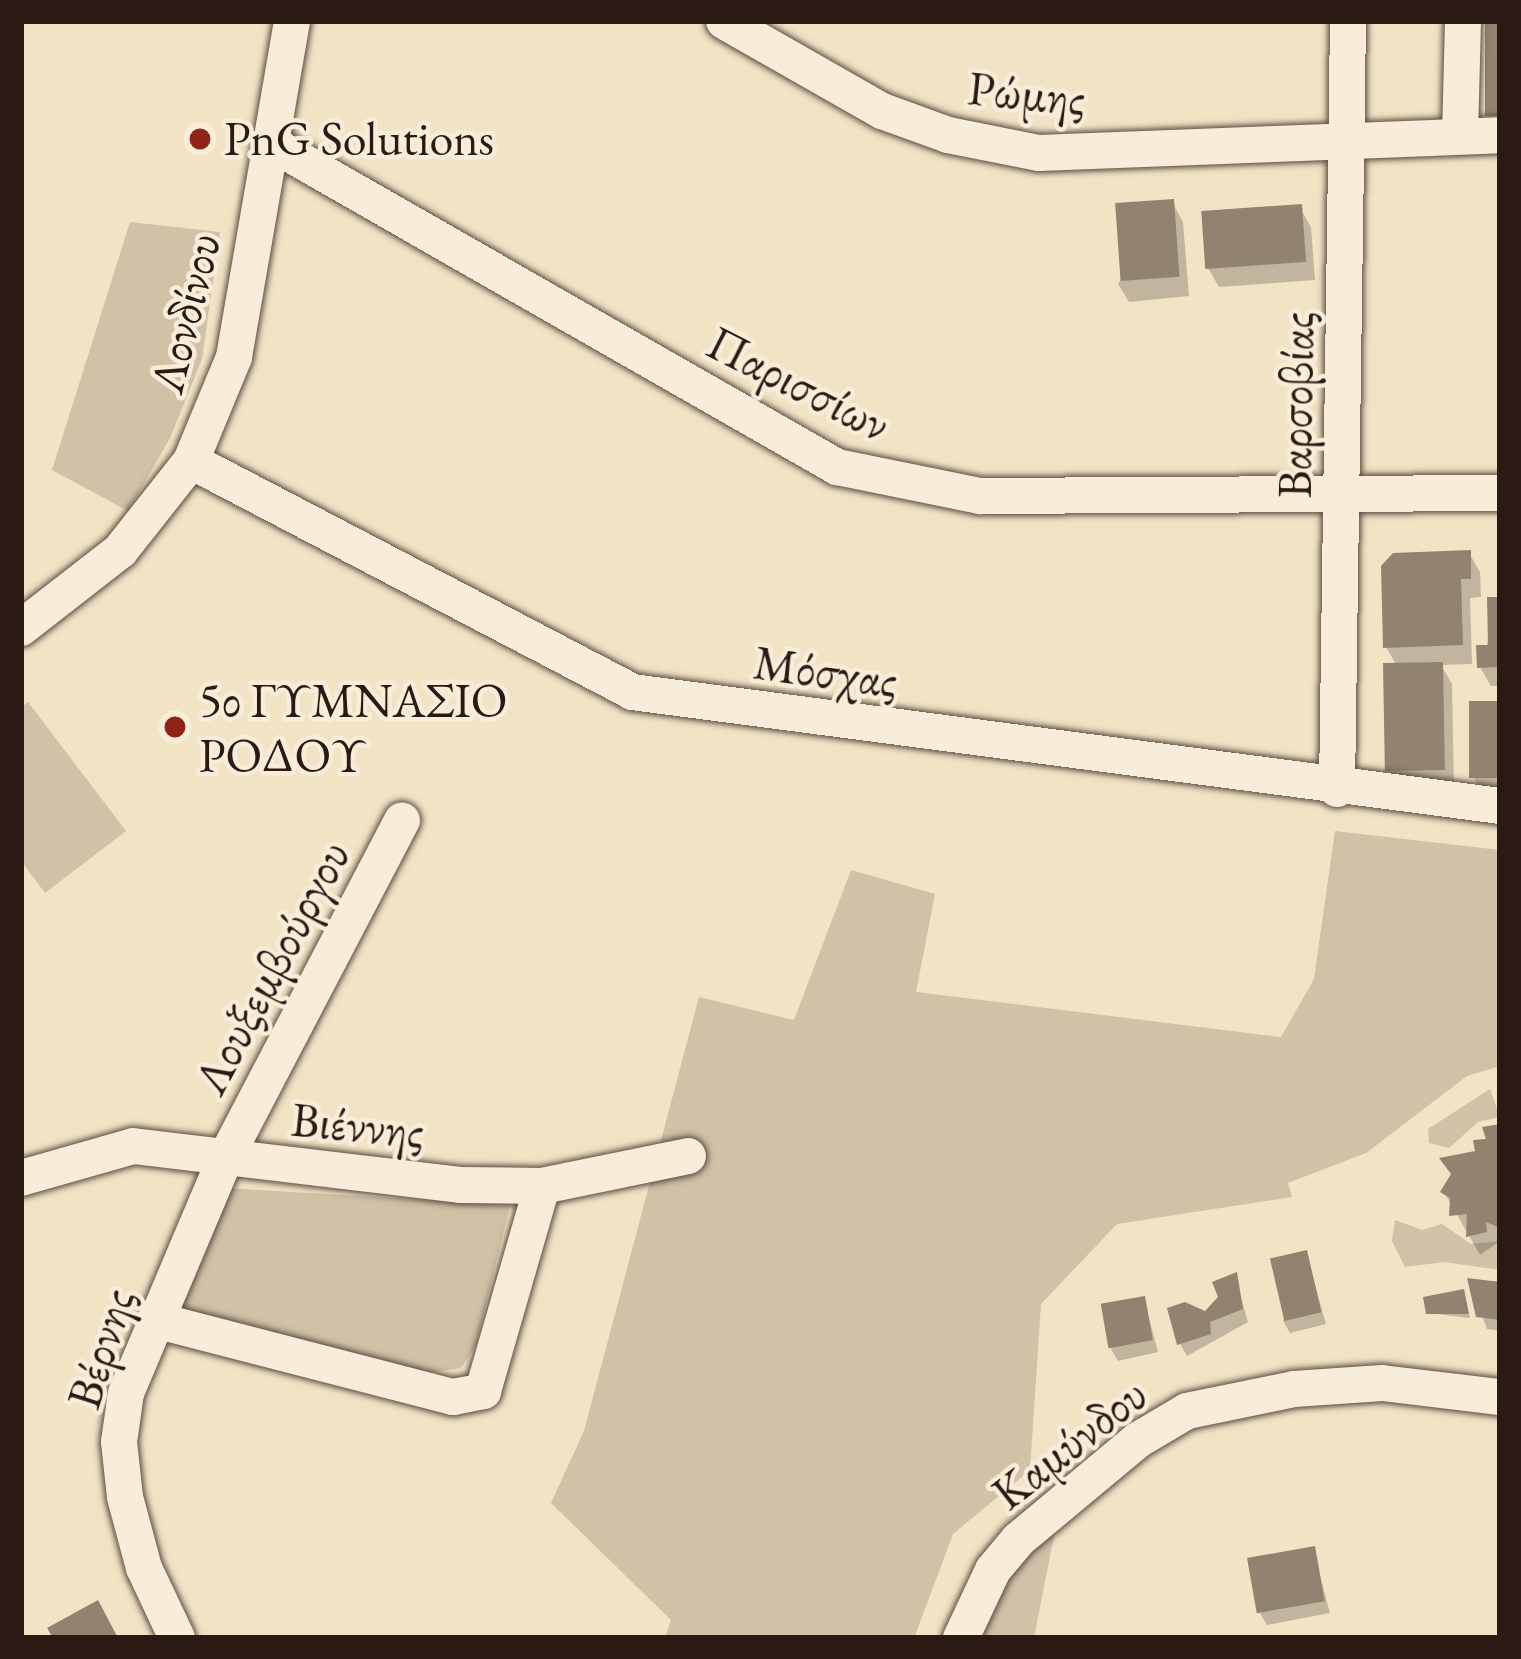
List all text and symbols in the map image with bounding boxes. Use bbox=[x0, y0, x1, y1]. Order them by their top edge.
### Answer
street label: Ρώμης bbox=[965, 58, 1089, 128]
place label: PnG Solutions bbox=[224, 110, 494, 168]
marker: PnG Solutions bbox=[187, 126, 213, 152]
street label: Λονδίνου bbox=[137, 227, 233, 399]
street label: Βαρσοβίας bbox=[1265, 311, 1325, 499]
street label: Παρισσίων bbox=[698, 313, 900, 453]
street label: Μόσχας bbox=[750, 632, 902, 710]
place label: 5ο ΓΥΜΝΑΣΙΟ ΡΟΔΟΥ bbox=[199, 670, 507, 783]
marker: 5ο ΓΥΜΝΑΣΙΟ ΡΟΔΟΥ bbox=[162, 714, 188, 740]
street label: Λουξεμβούργου bbox=[180, 830, 362, 1104]
street label: Βιέννης bbox=[289, 1089, 427, 1161]
street label: Βέρνης bbox=[54, 1281, 146, 1415]
street label: Καμύνδου bbox=[980, 1365, 1158, 1521]

